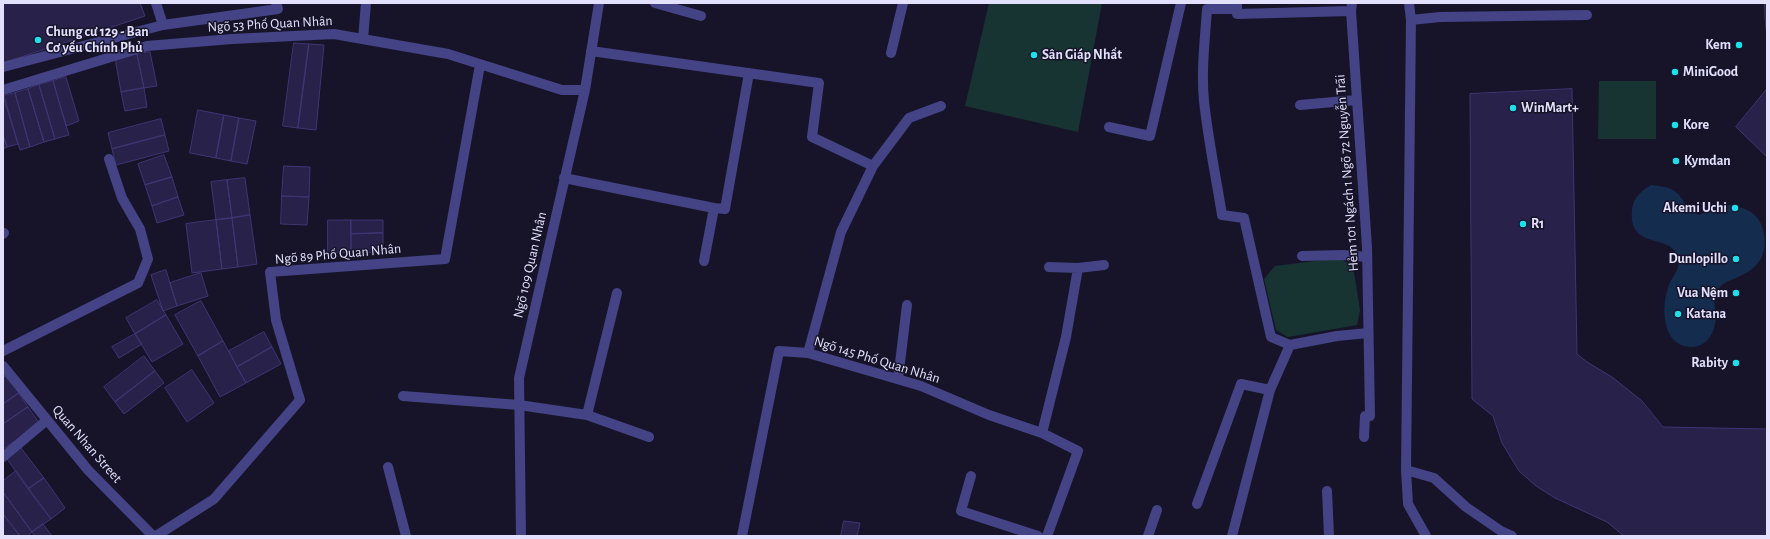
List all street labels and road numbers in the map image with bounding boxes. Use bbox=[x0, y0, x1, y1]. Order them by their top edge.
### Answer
street label: Ngõ 53 Phố Quan Nhân bbox=[207, 12, 333, 36]
street label: Hẻm 101 Ngách 1 Ngõ 72 Nguyễn Trãi bbox=[1332, 74, 1362, 272]
street label: Ngõ 109 Quan Nhân bbox=[510, 210, 550, 320]
street label: Ngõ 89 Phố Quan Nhân bbox=[274, 240, 402, 268]
street label: Ngõ 145 Phố Quan Nhân bbox=[812, 333, 942, 387]
street label: Quan Nhan Street bbox=[49, 402, 125, 486]

